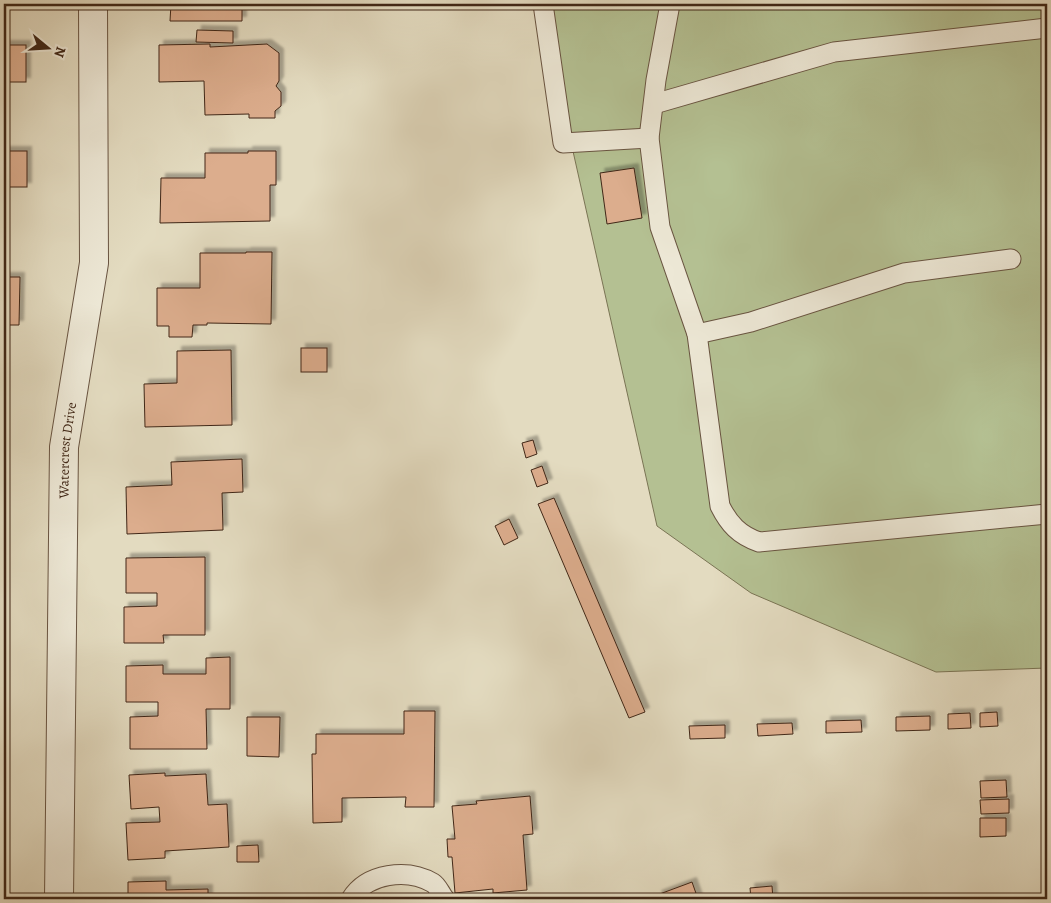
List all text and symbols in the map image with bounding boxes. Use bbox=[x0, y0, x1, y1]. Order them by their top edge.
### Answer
north arrow bbox=[22, 22, 72, 72]
text: N bbox=[49, 44, 70, 60]
street label: Watercrest Drive bbox=[54, 401, 81, 499]

